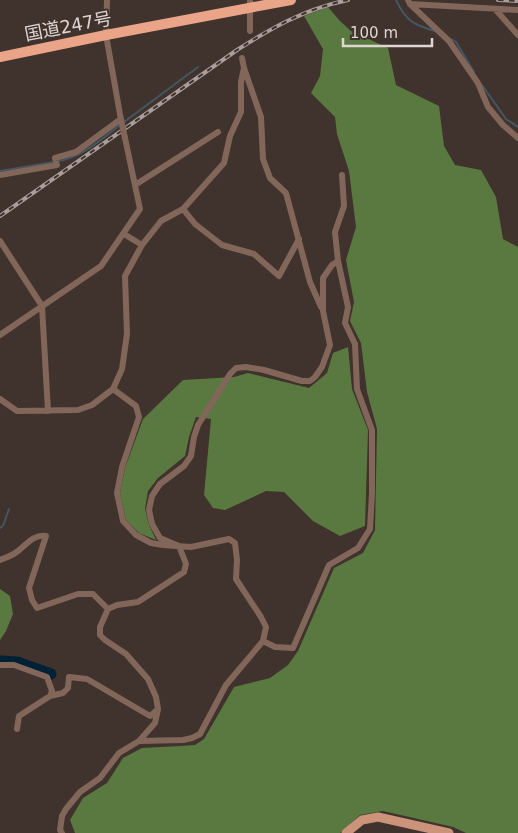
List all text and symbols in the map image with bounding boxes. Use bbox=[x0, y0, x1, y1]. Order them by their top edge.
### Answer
street label: 国道247号 bbox=[23, 7, 113, 45]
scale bar bbox=[343, 15, 432, 47]
text: 100 m bbox=[350, 24, 398, 42]

